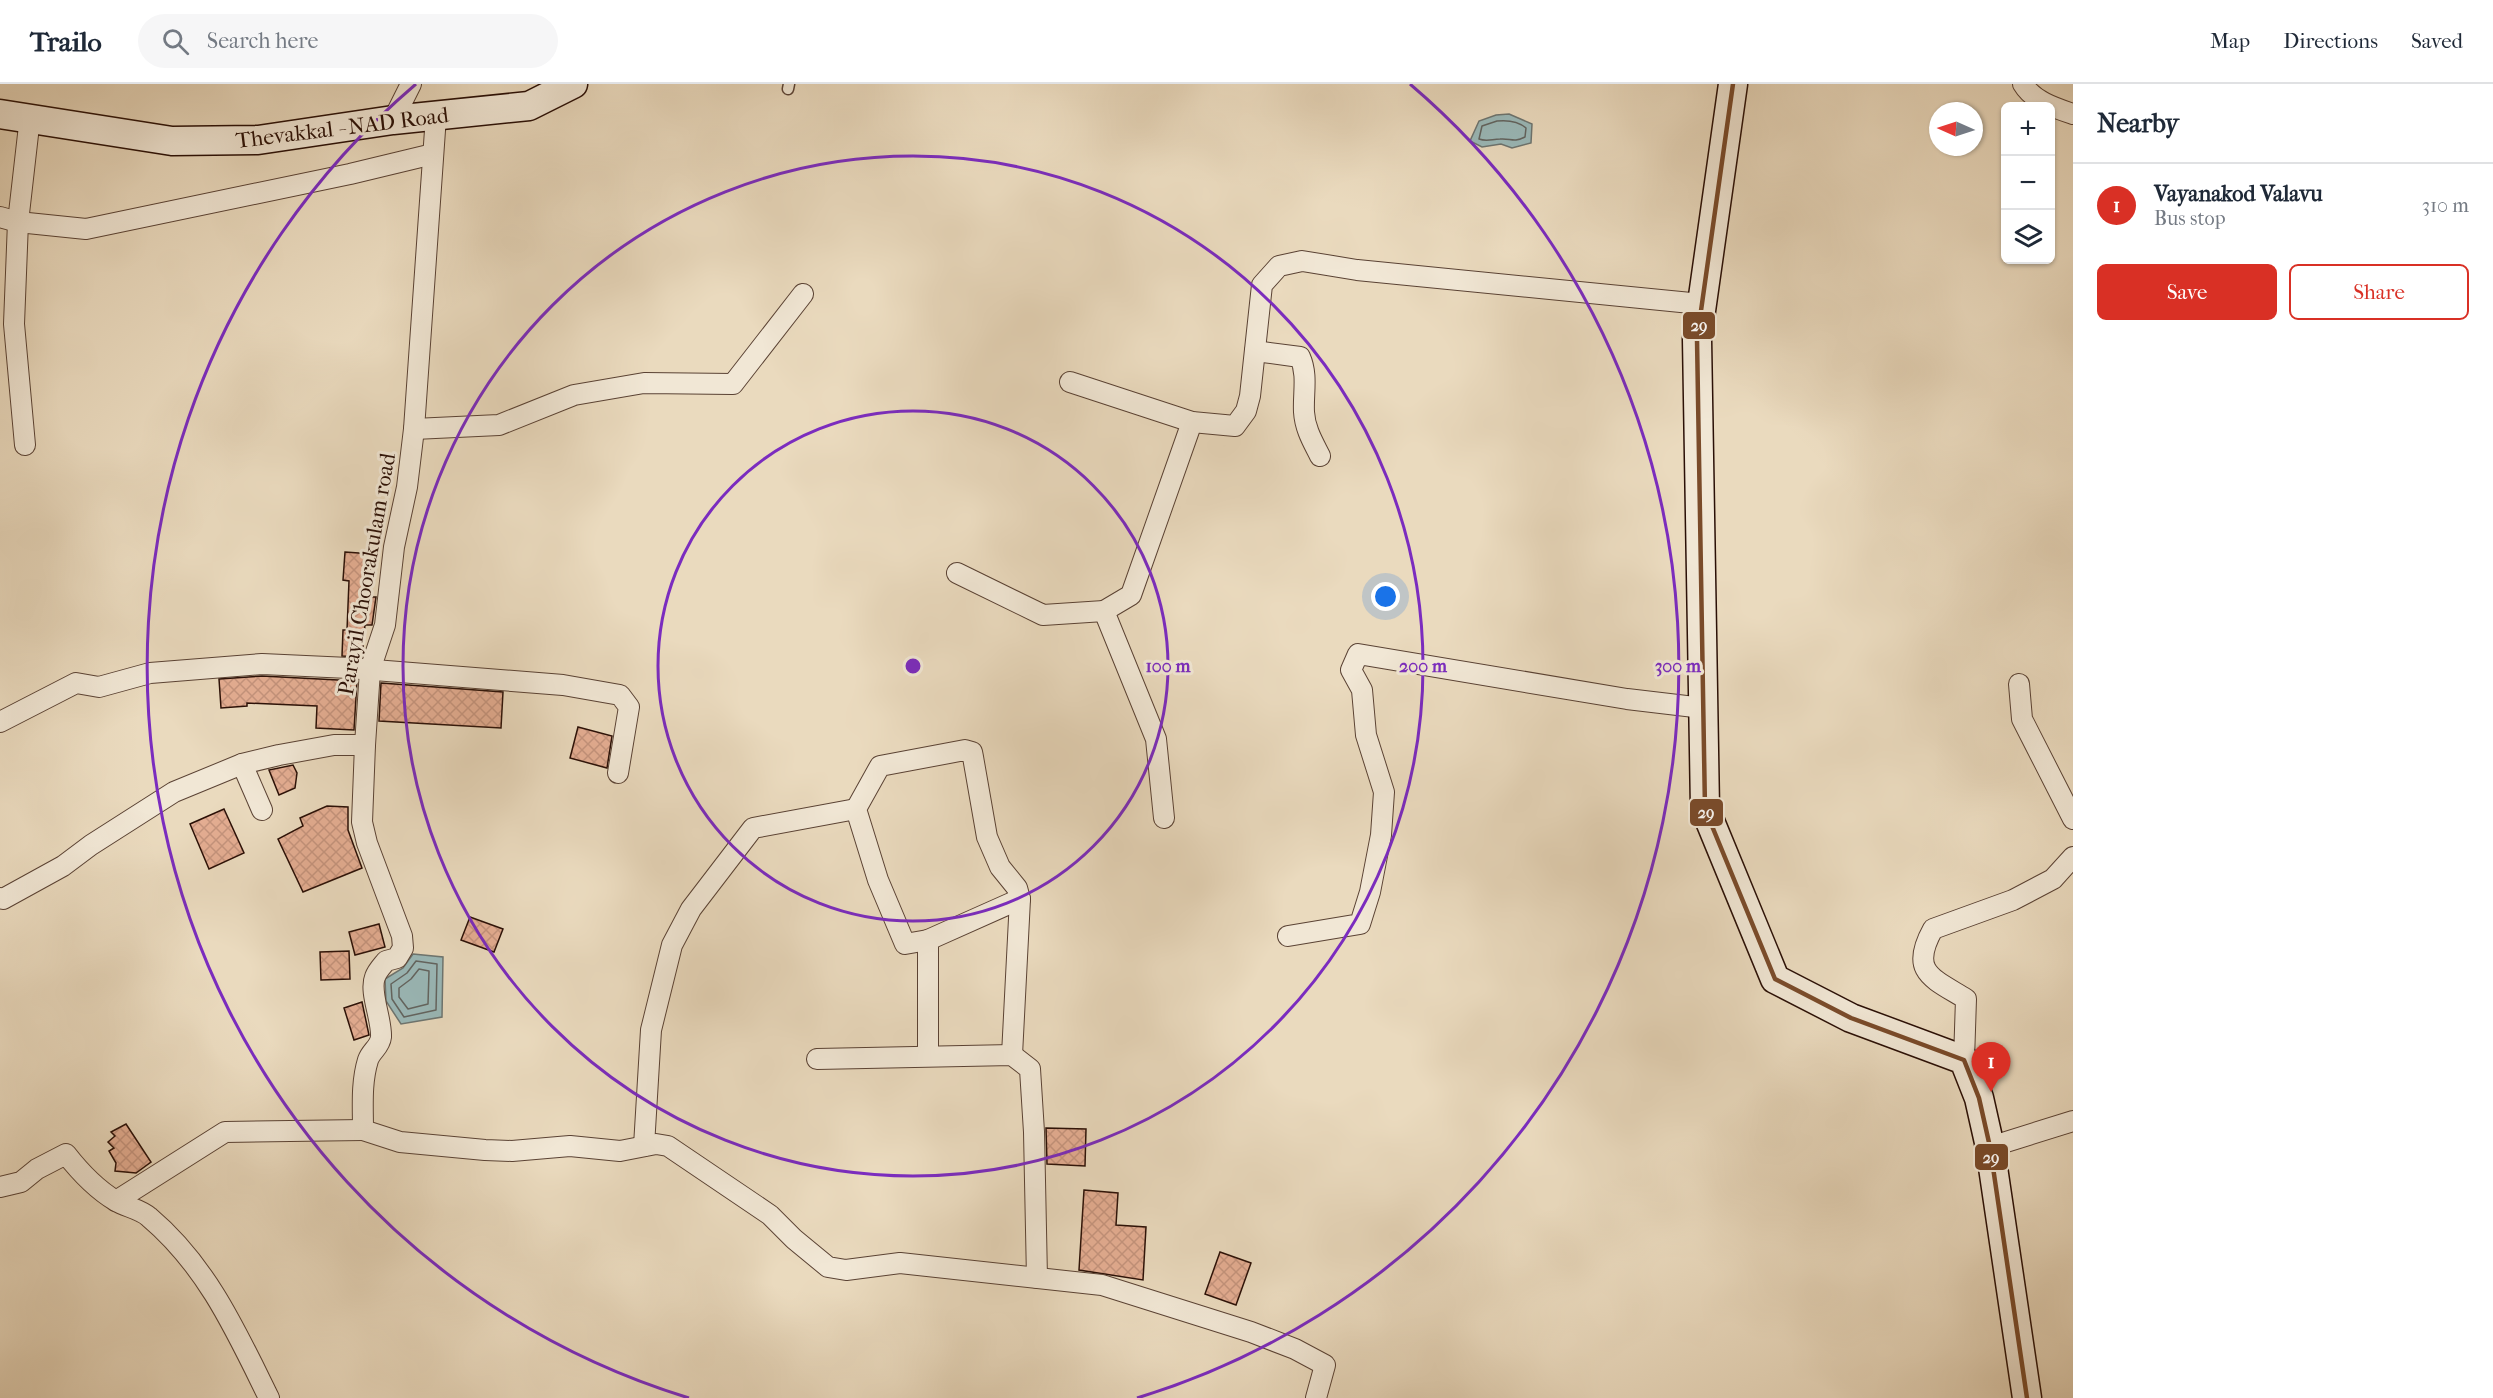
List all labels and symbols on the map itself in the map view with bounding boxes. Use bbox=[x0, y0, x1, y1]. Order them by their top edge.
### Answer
street label: Thevakkal - NAD Road bbox=[234, 102, 451, 154]
north arrow bbox=[1929, 102, 1983, 156]
line badge: 29 bbox=[1682, 311, 1716, 340]
text: 29 bbox=[1691, 316, 1707, 336]
street label: Parayil Choorakulam road bbox=[333, 450, 401, 697]
your location bbox=[1371, 582, 1400, 611]
centre of rings bbox=[903, 656, 923, 676]
text: 100 m bbox=[1145, 656, 1192, 677]
text: 200 m bbox=[1399, 656, 1448, 677]
text: 300 m bbox=[1655, 656, 1702, 677]
line badge: 29 bbox=[1689, 798, 1724, 827]
text: 29 bbox=[1698, 803, 1714, 823]
pin: 1 bbox=[1972, 1042, 2010, 1092]
line badge: 29 bbox=[1974, 1143, 2009, 1171]
text: 29 bbox=[1983, 1148, 1999, 1168]

